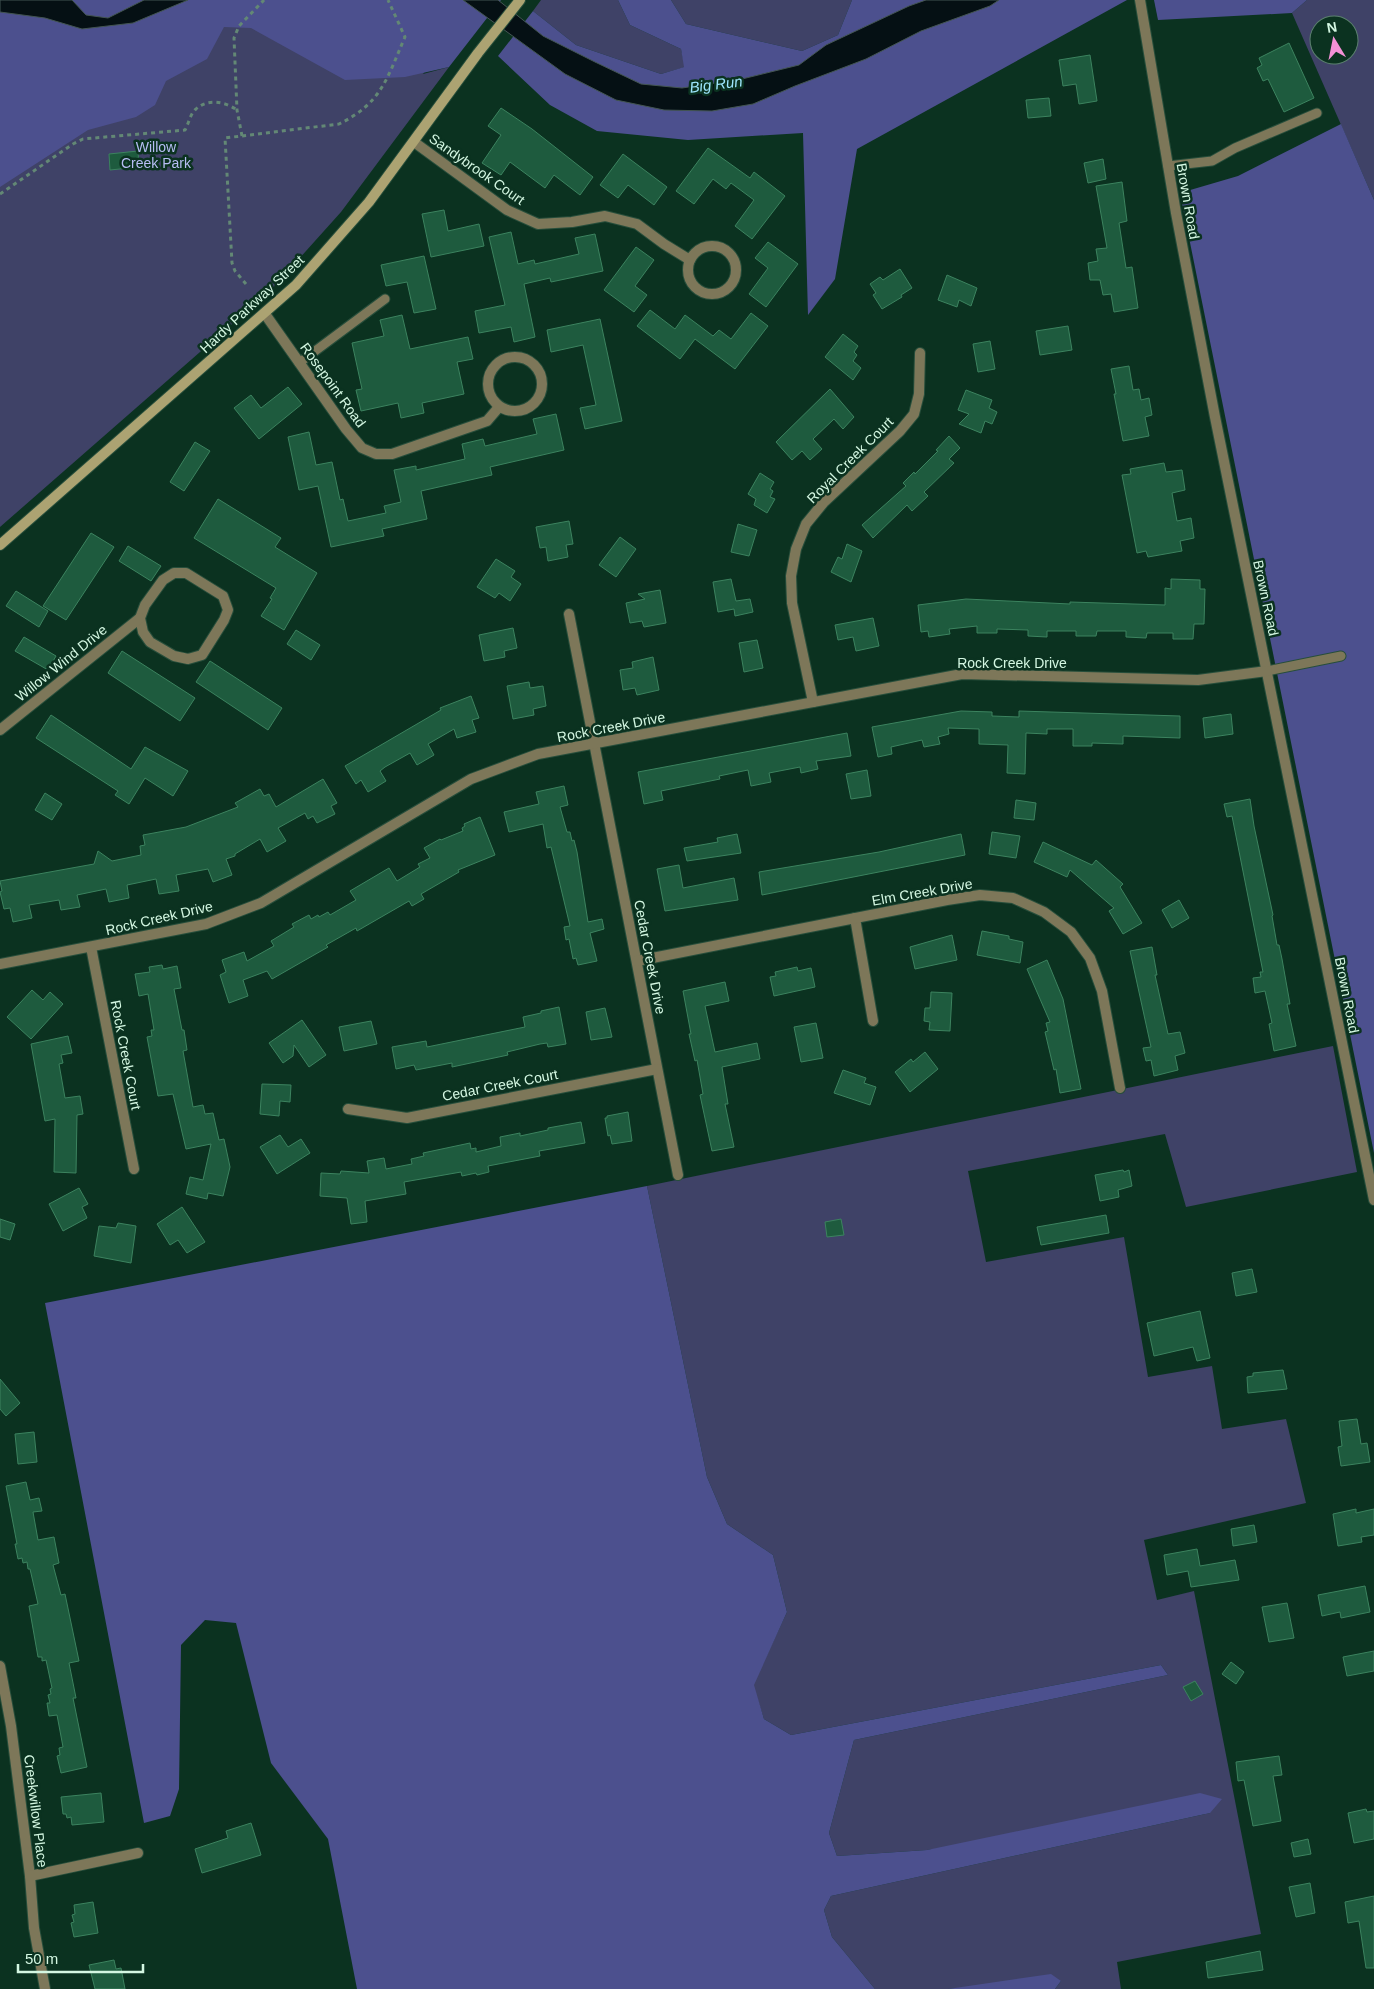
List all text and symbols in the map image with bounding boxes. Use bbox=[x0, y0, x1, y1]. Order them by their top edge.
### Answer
north arrow bbox=[1309, 15, 1359, 65]
text: N bbox=[1325, 18, 1338, 36]
water label: Big Run bbox=[688, 72, 744, 96]
street label: Sandybrook Court bbox=[426, 130, 528, 208]
park label: Willow Creek Park bbox=[121, 139, 192, 171]
street label: Brown Road bbox=[1173, 162, 1203, 240]
street label: Hardy Parkway Street bbox=[197, 252, 307, 356]
street label: Rosepoint Road bbox=[297, 340, 369, 430]
street label: Royal Creek Court bbox=[804, 414, 896, 506]
street label: Brown Road bbox=[1250, 559, 1282, 637]
street label: Willow Wind Drive bbox=[12, 621, 110, 705]
street label: Rock Creek Drive bbox=[957, 655, 1067, 671]
street label: Rock Creek Drive bbox=[556, 709, 667, 745]
street label: Elm Creek Drive bbox=[870, 875, 974, 909]
street label: Rock Creek Drive bbox=[104, 898, 214, 938]
street label: Cedar Creek Drive bbox=[631, 899, 669, 1016]
street label: Brown Road bbox=[1332, 956, 1362, 1034]
street label: Rock Creek Court bbox=[108, 999, 144, 1111]
street label: Cedar Creek Court bbox=[441, 1066, 559, 1104]
street label: Creekwillow Place bbox=[21, 1754, 51, 1869]
scale bar bbox=[18, 1942, 142, 1974]
text: 50 m bbox=[25, 1950, 58, 1967]

